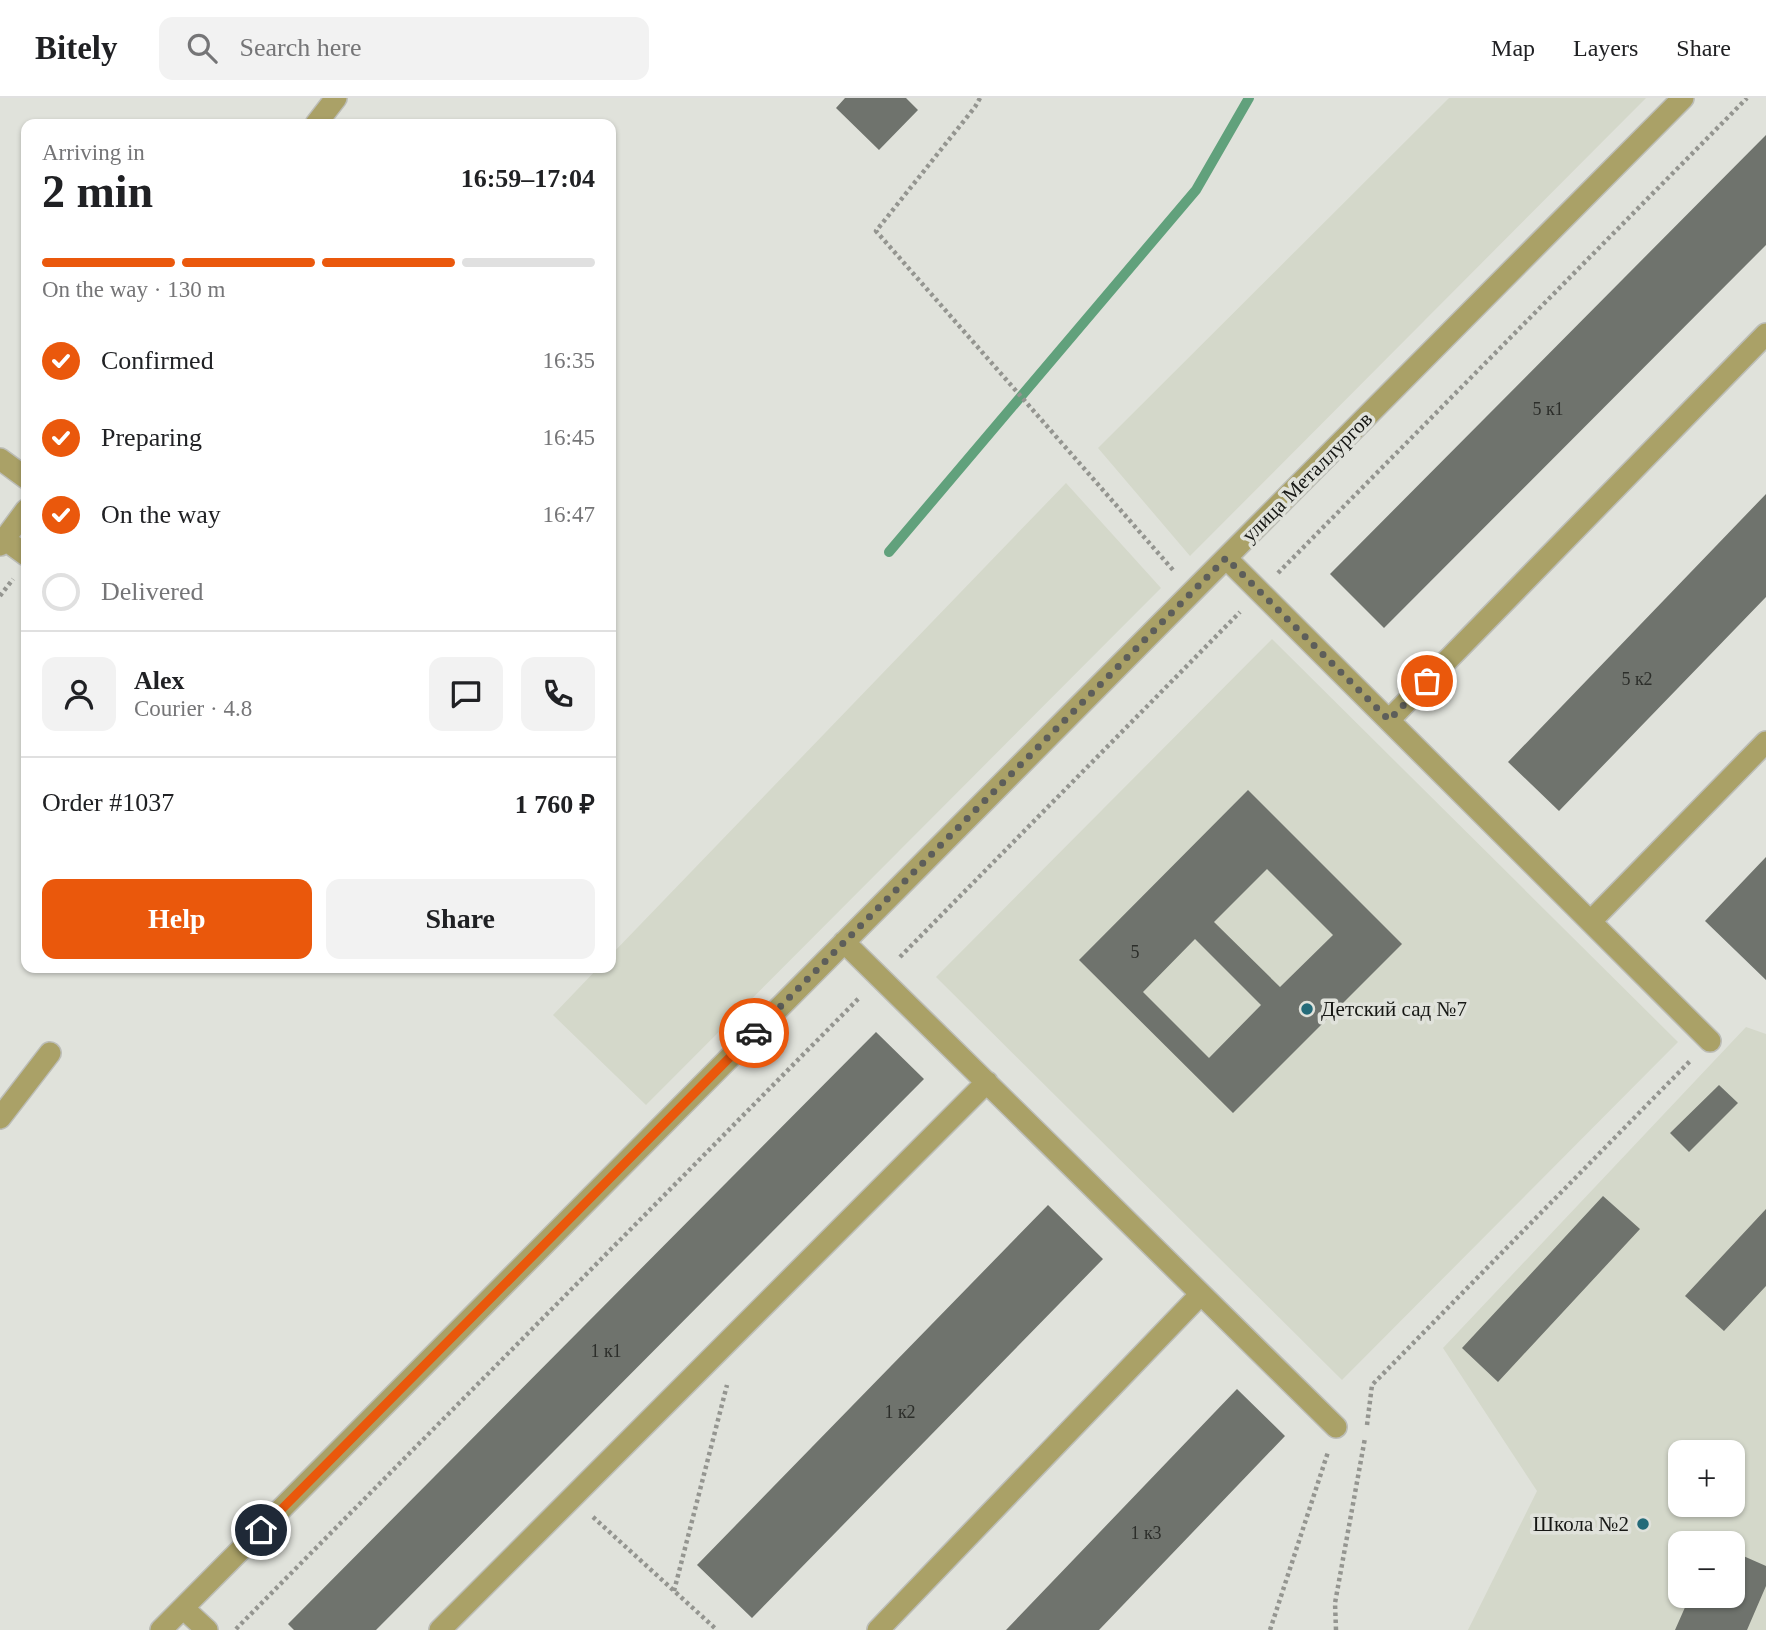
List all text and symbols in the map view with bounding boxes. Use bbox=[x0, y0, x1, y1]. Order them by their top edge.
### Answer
search box bbox=[159, 17, 649, 80]
icon: search bbox=[183, 29, 221, 67]
text: Bitely bbox=[35, 30, 117, 66]
text: Search here bbox=[239, 33, 361, 62]
text: Map bbox=[1491, 35, 1535, 61]
text: Layers bbox=[1573, 35, 1638, 61]
text: Share bbox=[1676, 35, 1731, 61]
text: Arriving in bbox=[42, 140, 145, 165]
text: 16:59–17:04 bbox=[461, 164, 595, 193]
text: 2 min bbox=[42, 166, 153, 217]
text: On the way · 130 m bbox=[42, 277, 225, 302]
icon: check bbox=[42, 342, 80, 380]
text: Confirmed bbox=[101, 346, 214, 375]
text: 16:35 bbox=[543, 348, 595, 373]
house number: 5 к1 bbox=[1532, 399, 1564, 419]
street label: улица Металлургов bbox=[1237, 407, 1377, 547]
icon: check bbox=[42, 419, 80, 457]
text: Preparing bbox=[101, 423, 202, 452]
text: 16:45 bbox=[543, 425, 595, 450]
icon: check bbox=[42, 496, 80, 534]
text: On the way bbox=[101, 500, 221, 529]
text: 16:47 bbox=[543, 502, 595, 527]
text: Delivered bbox=[101, 577, 204, 606]
pin bbox=[1397, 651, 1457, 711]
button: person bbox=[42, 657, 116, 731]
button: chat bbox=[429, 657, 503, 731]
button: phone bbox=[521, 657, 595, 731]
icon: bag bbox=[1408, 662, 1446, 700]
text: Alex bbox=[134, 666, 185, 695]
house number: 5 к2 bbox=[1621, 669, 1653, 689]
text: Courier · 4.8 bbox=[134, 696, 252, 721]
text: Order #1037 bbox=[42, 788, 174, 817]
text: 1 760 ₽ bbox=[515, 790, 595, 819]
button: Help bbox=[42, 879, 312, 959]
button: Share bbox=[326, 879, 595, 959]
house number: 5 bbox=[1131, 942, 1140, 962]
place label: Детский сад №7 bbox=[1321, 997, 1467, 1021]
courier bbox=[719, 998, 789, 1068]
marker: Детский сад №7 bbox=[1299, 1001, 1315, 1017]
icon: car bbox=[735, 1014, 773, 1052]
house number: 1 к1 bbox=[590, 1341, 622, 1361]
house number: 1 к2 bbox=[884, 1402, 916, 1422]
map controls bbox=[1668, 1440, 1745, 1608]
button: + bbox=[1668, 1440, 1745, 1517]
pin bbox=[231, 1500, 291, 1560]
icon: home bbox=[242, 1511, 280, 1549]
place label: Школа №2 bbox=[1533, 1512, 1629, 1536]
marker: Школа №2 bbox=[1635, 1516, 1651, 1532]
house number: 1 к3 bbox=[1130, 1523, 1162, 1543]
button: − bbox=[1668, 1531, 1745, 1608]

